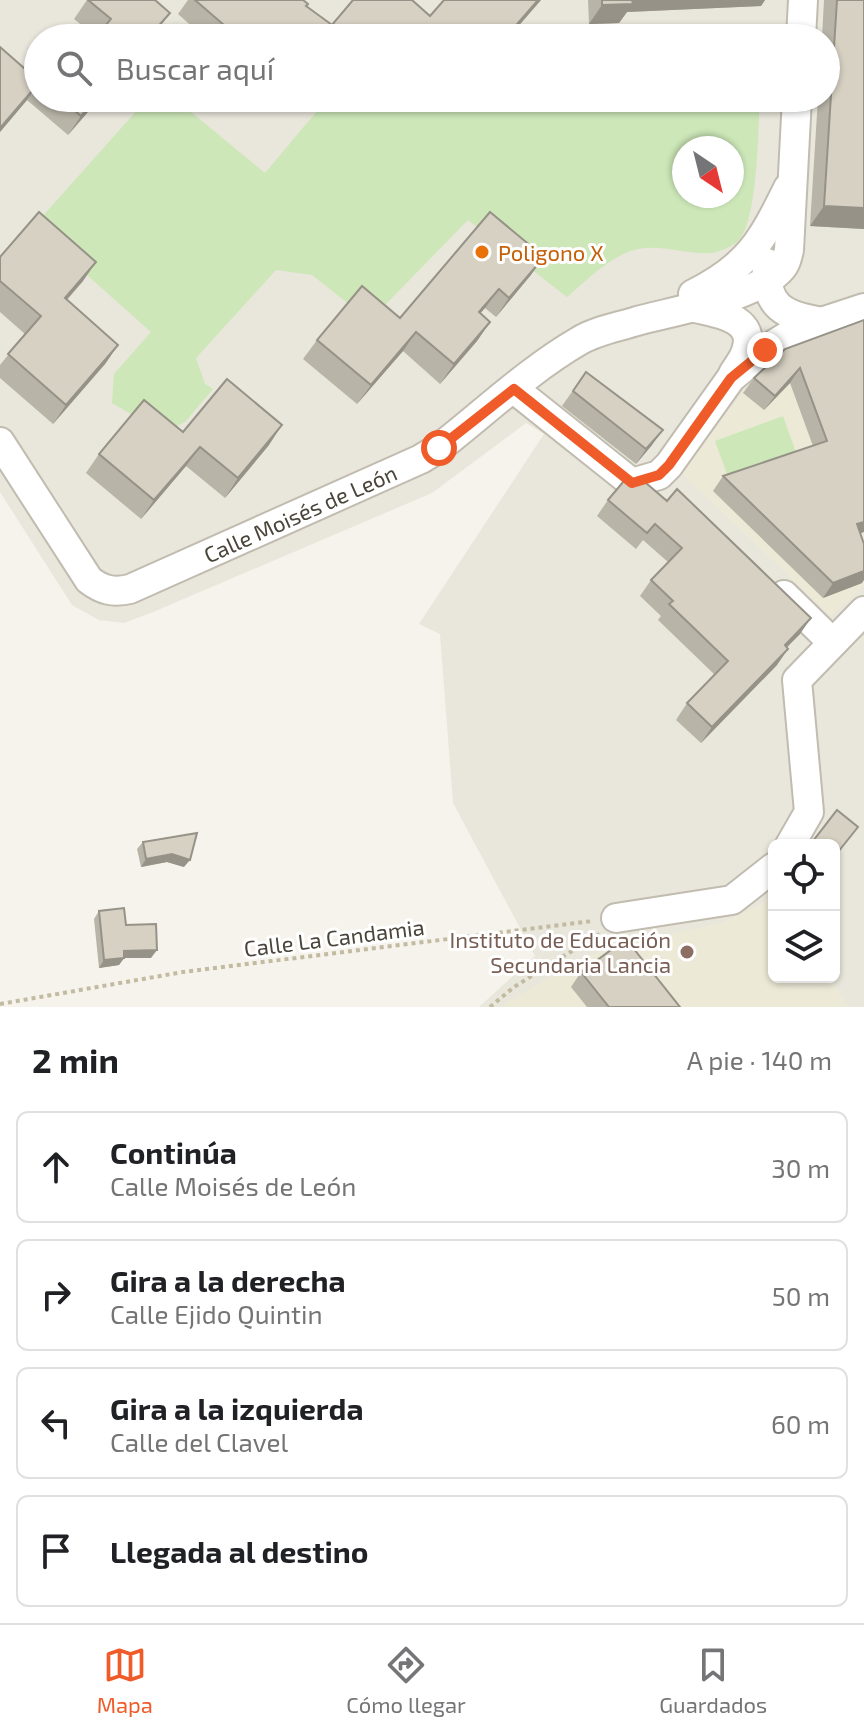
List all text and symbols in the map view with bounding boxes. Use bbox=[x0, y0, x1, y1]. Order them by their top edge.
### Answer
search box bbox=[24, 24, 840, 112]
icon: search bbox=[52, 46, 96, 90]
text: Buscar aquí bbox=[116, 50, 274, 86]
north arrow bbox=[672, 136, 744, 208]
place label: Poligono X bbox=[498, 239, 604, 265]
marker: Poligono X bbox=[473, 243, 491, 261]
route end bbox=[747, 332, 783, 368]
route start bbox=[421, 430, 457, 466]
street label: Calle Moisés de León bbox=[199, 459, 400, 567]
map controls bbox=[768, 839, 840, 983]
button: locate bbox=[768, 839, 840, 911]
button: layers bbox=[768, 911, 840, 983]
street label: Calle La Candamia bbox=[242, 913, 426, 961]
place label: Instituto de Educación Secundaria Lancia bbox=[450, 926, 671, 977]
marker: Instituto de Educación Secundaria Lancia bbox=[678, 943, 696, 961]
text: 2 min bbox=[32, 1039, 119, 1080]
text: A pie · 140 m bbox=[687, 1044, 832, 1075]
text: Continúa bbox=[110, 1134, 237, 1170]
icon: ahead bbox=[34, 1145, 78, 1189]
text: 30 m bbox=[771, 1152, 830, 1183]
text: Calle Moisés de León bbox=[110, 1170, 356, 1201]
text: Gira a la derecha bbox=[110, 1262, 346, 1298]
icon: right bbox=[34, 1273, 78, 1317]
text: 50 m bbox=[772, 1280, 830, 1311]
text: Calle Ejido Quintin bbox=[110, 1298, 323, 1329]
text: Gira a la izquierda bbox=[110, 1390, 364, 1426]
icon: left bbox=[34, 1401, 78, 1445]
text: 60 m bbox=[771, 1408, 830, 1439]
text: Calle del Clavel bbox=[110, 1426, 288, 1457]
icon: arrive bbox=[34, 1529, 78, 1573]
text: Llegada al destino bbox=[110, 1533, 369, 1569]
tab: Mapa bbox=[97, 1643, 153, 1717]
tab: Cómo llegar bbox=[346, 1643, 466, 1717]
tab: Guardados bbox=[659, 1643, 767, 1717]

